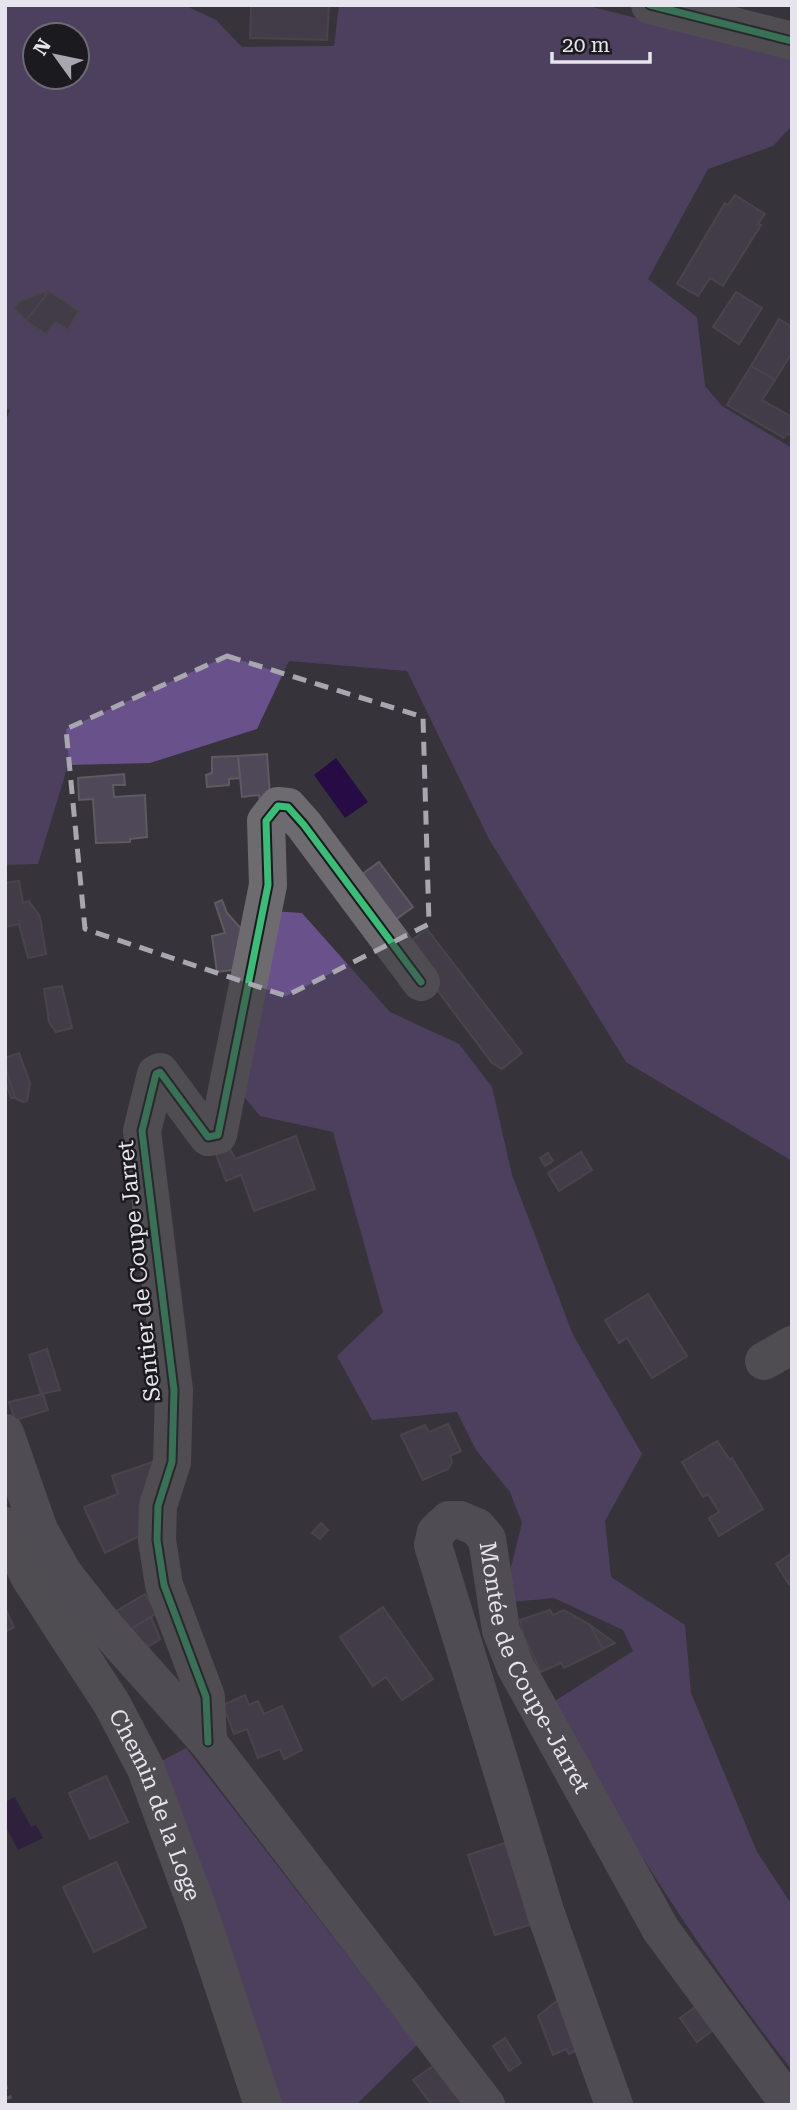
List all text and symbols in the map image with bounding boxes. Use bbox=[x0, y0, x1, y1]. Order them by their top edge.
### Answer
north arrow bbox=[21, 21, 91, 91]
scale bar bbox=[552, 21, 650, 65]
text: 20 m bbox=[562, 33, 610, 57]
text: N bbox=[29, 34, 56, 59]
street label: Sentier de Coupe Jarret bbox=[112, 1139, 166, 1403]
street label: Montée de Coupe-Jarret bbox=[474, 1540, 596, 1798]
street label: Chemin de la Loge bbox=[103, 1704, 207, 1904]

